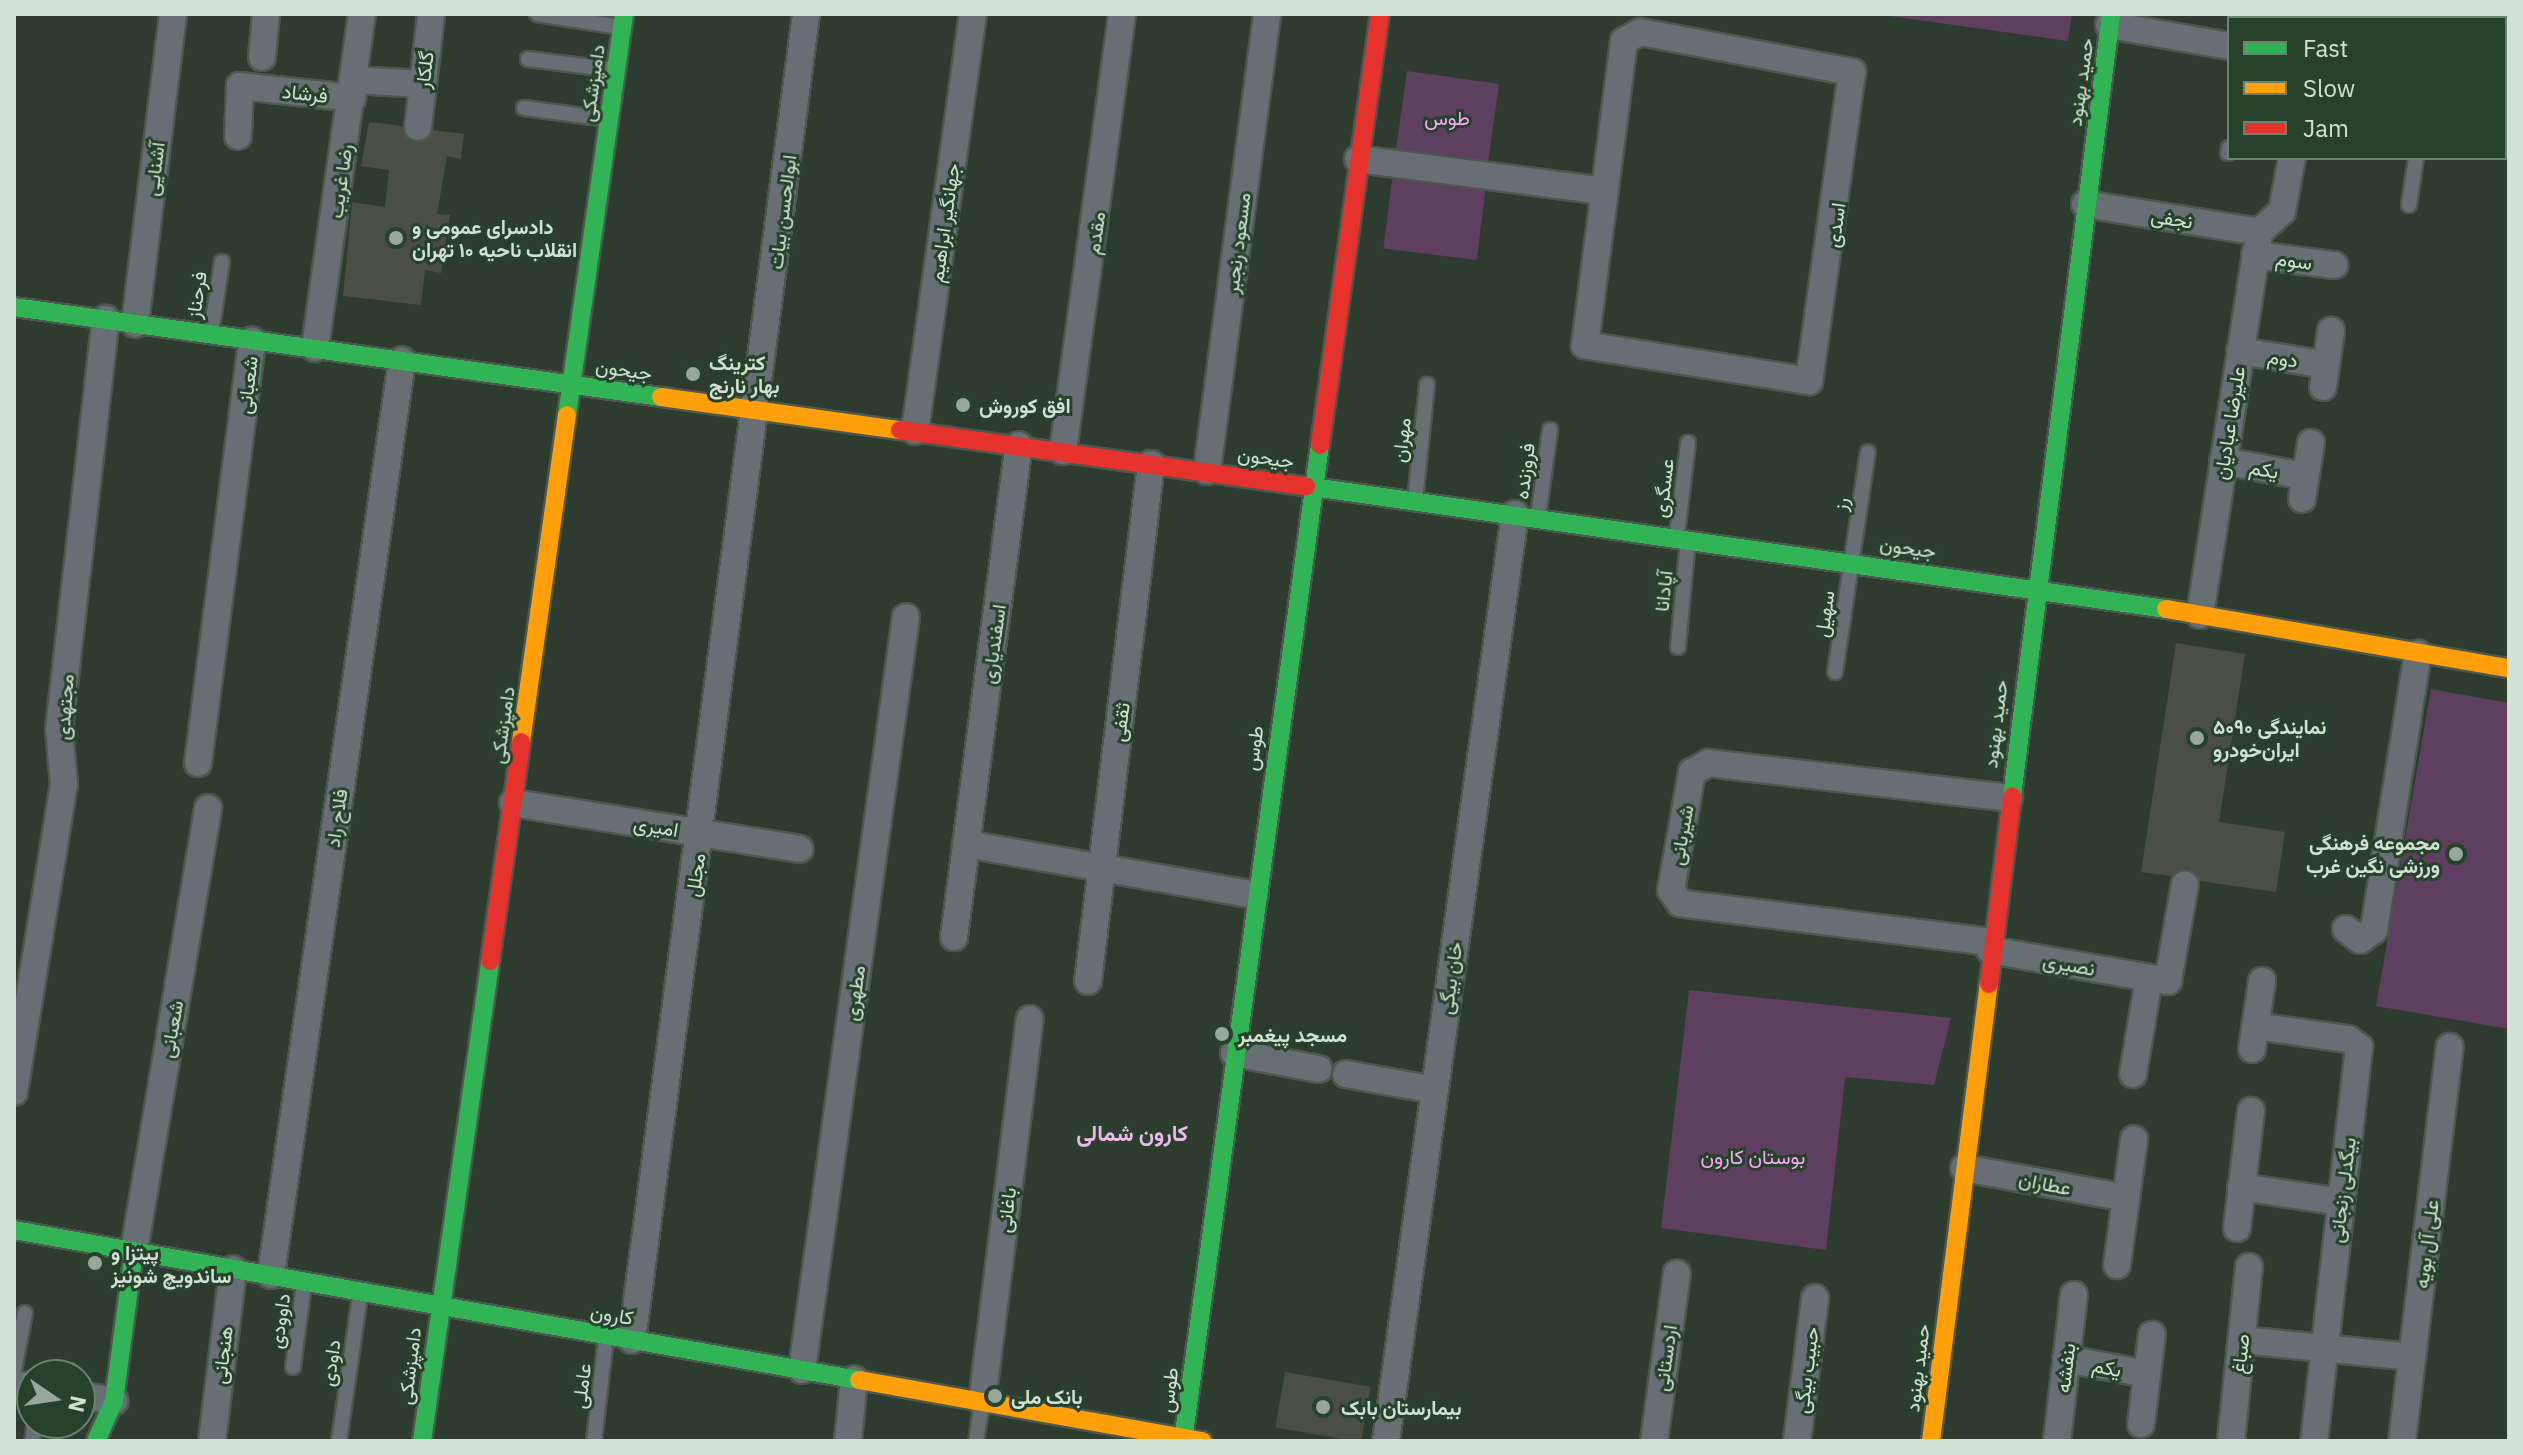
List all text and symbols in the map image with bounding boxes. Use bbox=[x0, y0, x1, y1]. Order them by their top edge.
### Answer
legend bbox=[2227, 16, 2507, 160]
text: Fast bbox=[2303, 32, 2348, 64]
street label: حمید بهنود bbox=[2062, 36, 2098, 128]
street label: دامپزشکی bbox=[575, 43, 609, 123]
street label: گلکار bbox=[410, 50, 438, 90]
text: Slow bbox=[2303, 72, 2355, 104]
street label: فرشاد bbox=[281, 79, 329, 107]
park label: طوس bbox=[1424, 105, 1470, 129]
text: Jam bbox=[2303, 112, 2349, 144]
street label: آشنایی bbox=[139, 141, 169, 197]
street label: رضا غریب bbox=[323, 142, 357, 220]
street label: ابوالحسن بیات bbox=[763, 153, 801, 271]
street label: جهانگیر ابراهیم bbox=[924, 162, 964, 284]
street label: مسعود رنجبر bbox=[1219, 191, 1255, 295]
street label: اسدی bbox=[1820, 201, 1850, 249]
street label: نجفی bbox=[2149, 203, 2195, 233]
street label: مقدم bbox=[1080, 210, 1110, 256]
place label: دادسرای عمومی و انقلاب ناحیه ۱۰ تهران bbox=[412, 214, 577, 261]
marker: دادسرای عمومی و انقلاب ناحیه ۱۰ تهران bbox=[387, 229, 405, 247]
street label: سوم bbox=[2274, 246, 2314, 274]
street label: فرحناز bbox=[181, 270, 211, 320]
street label: دوم bbox=[2266, 344, 2300, 372]
place label: کترینگ بهار نارنج bbox=[709, 350, 780, 397]
street label: جیحون bbox=[594, 353, 654, 385]
street label: شعبانی bbox=[232, 355, 262, 415]
street label: علیرضا عبادیان bbox=[2208, 364, 2250, 482]
marker: کترینگ بهار نارنج bbox=[684, 365, 702, 383]
place label: افق کوروش bbox=[979, 393, 1071, 417]
marker: افق کوروش bbox=[954, 396, 972, 414]
street label: مهران bbox=[1387, 416, 1415, 464]
street label: جیحون bbox=[1236, 441, 1296, 473]
street label: فروزنده bbox=[1509, 441, 1539, 501]
street label: یکم bbox=[2248, 455, 2280, 483]
street label: عسگری bbox=[1647, 457, 1679, 519]
street label: رز bbox=[1827, 496, 1853, 512]
street label: جیحون bbox=[1878, 531, 1938, 563]
street label: آپادانا bbox=[1649, 569, 1677, 613]
street label: سهیل bbox=[1809, 589, 1839, 639]
street label: اسفندیاری bbox=[976, 603, 1010, 685]
street label: مجتهدی bbox=[50, 673, 78, 741]
street label: حمید بهنود bbox=[1978, 679, 2012, 769]
street label: دامپزشکی bbox=[485, 685, 519, 765]
street label: ثقفی bbox=[1106, 701, 1134, 743]
place label: نمایندگی ۵۰۹۰ ایران‌خودرو bbox=[2213, 714, 2326, 761]
street label: طوس bbox=[1238, 724, 1268, 772]
marker: نمایندگی ۵۰۹۰ ایران‌خودرو bbox=[2188, 729, 2206, 747]
street label: فلاح راد bbox=[320, 787, 352, 849]
street label: شیربانی bbox=[1664, 803, 1698, 867]
street label: امیری bbox=[632, 811, 680, 841]
place label: مجموعه فرهنگی ورزشی نگین غرب bbox=[2306, 830, 2440, 877]
marker: مجموعه فرهنگی ورزشی نگین غرب bbox=[2447, 845, 2465, 863]
street label: مجلل bbox=[680, 852, 710, 898]
street label: خان بیگی bbox=[1433, 940, 1467, 1016]
street label: نصیری bbox=[2041, 948, 2097, 980]
street label: مطهری bbox=[838, 964, 870, 1022]
street label: شعبانی bbox=[154, 998, 188, 1060]
place label: مسجد پیغمبر bbox=[1238, 1022, 1347, 1046]
marker: مسجد پیغمبر bbox=[1213, 1025, 1231, 1043]
district label: کارون شمالی bbox=[1076, 1120, 1188, 1146]
street label: بیگدلی زنجانی bbox=[2324, 1136, 2360, 1244]
park label: بوستان کارون bbox=[1701, 1144, 1805, 1168]
street label: عطاران bbox=[2017, 1166, 2073, 1200]
street label: باغانی bbox=[991, 1186, 1021, 1234]
street label: علی آل بویه bbox=[2409, 1198, 2443, 1290]
place label: پیتزا و ساندویچ شونیز bbox=[111, 1240, 231, 1287]
marker: پیتزا و ساندویچ شونیز bbox=[86, 1254, 104, 1272]
street label: داوودی bbox=[263, 1292, 295, 1350]
street label: کارون bbox=[589, 1298, 635, 1330]
street label: اردستانی bbox=[1648, 1323, 1682, 1393]
street label: حمید بهنود bbox=[1900, 1323, 1934, 1413]
street label: هنجانی bbox=[207, 1325, 237, 1385]
street label: حبیب بیگی bbox=[1789, 1325, 1823, 1415]
street label: دامپزشکی bbox=[392, 1326, 426, 1406]
street label: صباغ bbox=[2226, 1333, 2254, 1375]
street label: داودی bbox=[315, 1338, 345, 1388]
street label: بنفشه bbox=[2050, 1342, 2080, 1394]
street label: یکم bbox=[2090, 1352, 2124, 1382]
north arrow bbox=[16, 1359, 96, 1439]
street label: عاملی bbox=[566, 1362, 596, 1410]
street label: طوس bbox=[1153, 1366, 1183, 1414]
place label: بانک ملی bbox=[1011, 1384, 1083, 1408]
marker: بانک ملی bbox=[986, 1387, 1004, 1405]
text: N bbox=[62, 1393, 94, 1415]
place label: بیمارستان بابک bbox=[1341, 1395, 1461, 1419]
marker: بیمارستان بابک bbox=[1312, 1396, 1334, 1418]

